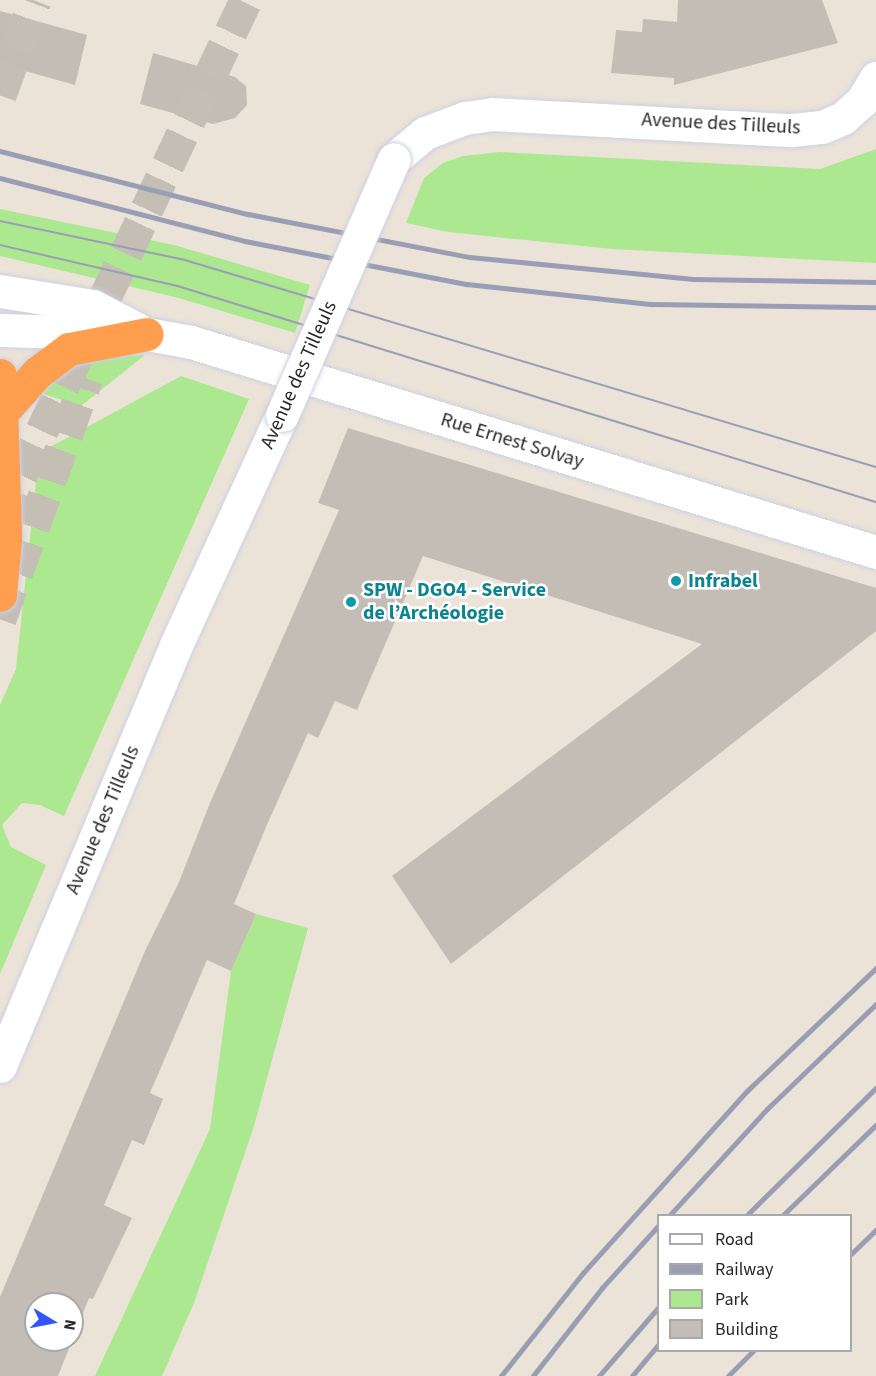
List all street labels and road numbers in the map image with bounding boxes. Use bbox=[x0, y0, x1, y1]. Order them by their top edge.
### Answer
street label: Avenue des Tilleuls bbox=[641, 108, 801, 140]
street label: Avenue des Tilleuls bbox=[256, 297, 342, 453]
street label: Rue Ernest Solvay bbox=[438, 408, 586, 474]
street label: Avenue des Tilleuls bbox=[61, 742, 145, 898]

